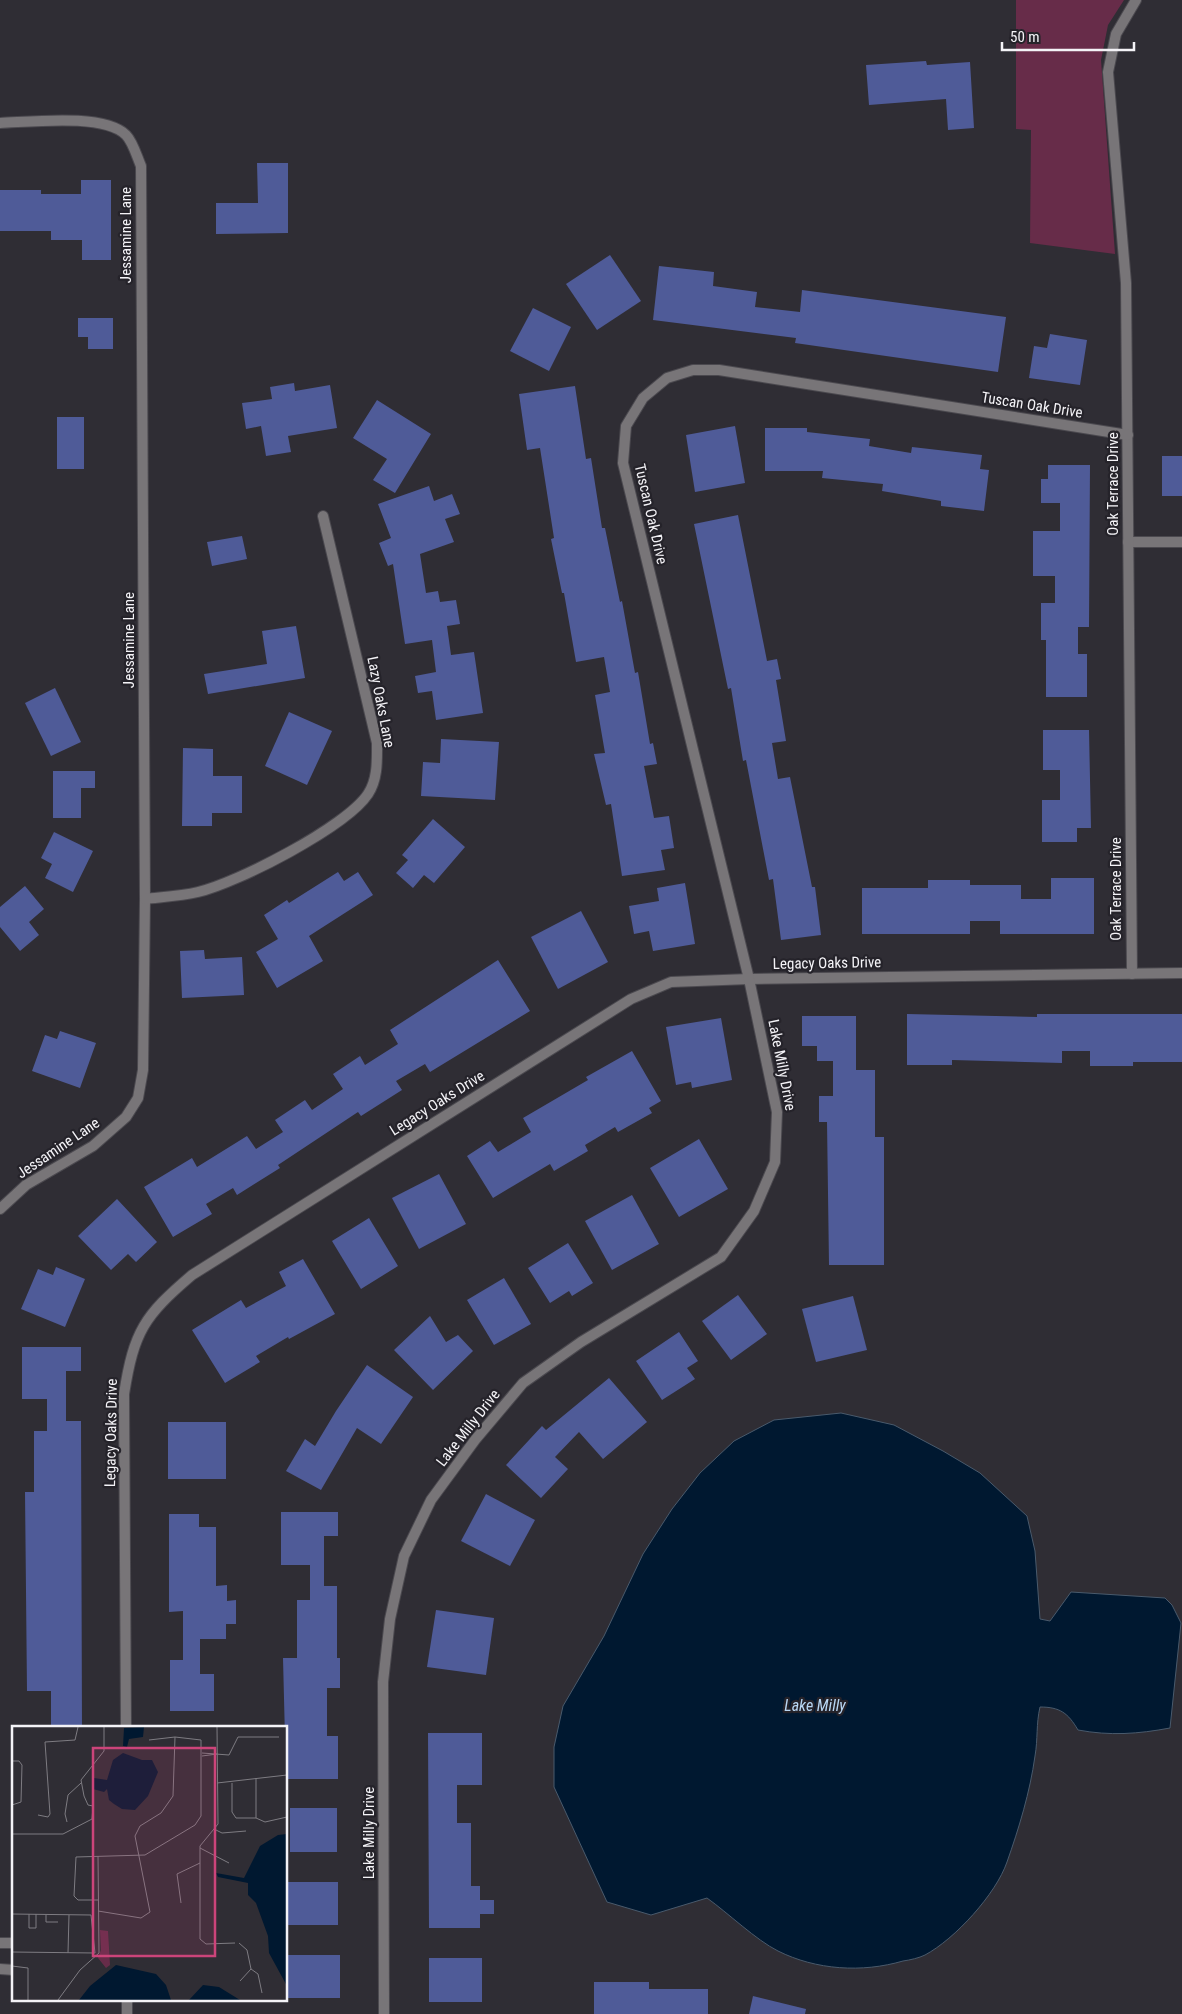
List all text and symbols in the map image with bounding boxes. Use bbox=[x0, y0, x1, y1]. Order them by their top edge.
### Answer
scale bar bbox=[1002, 20, 1134, 52]
text: 50 m bbox=[1010, 28, 1040, 46]
street label: Jessamine Lane bbox=[117, 187, 135, 283]
street label: Tuscan Oak Drive bbox=[980, 388, 1084, 422]
street label: Oak Terrace Drive bbox=[1104, 432, 1122, 536]
street label: Tuscan Oak Drive bbox=[631, 462, 671, 566]
street label: Jessamine Lane bbox=[120, 592, 138, 688]
street label: Lazy Oaks Lane bbox=[363, 655, 399, 749]
street label: Oak Terrace Drive bbox=[1107, 837, 1125, 941]
street label: Legacy Oaks Drive bbox=[773, 953, 881, 973]
street label: Lake Milly Drive bbox=[764, 1018, 800, 1112]
street label: Legacy Oaks Drive bbox=[386, 1067, 488, 1139]
street label: Jessamine Lane bbox=[13, 1114, 103, 1182]
street label: Legacy Oaks Drive bbox=[101, 1379, 121, 1487]
street label: Lake Milly Drive bbox=[432, 1386, 504, 1470]
water label: Lake Milly bbox=[784, 1696, 846, 1715]
inset map bbox=[12, 1726, 288, 2002]
street label: Lake Milly Drive bbox=[360, 1787, 378, 1879]

